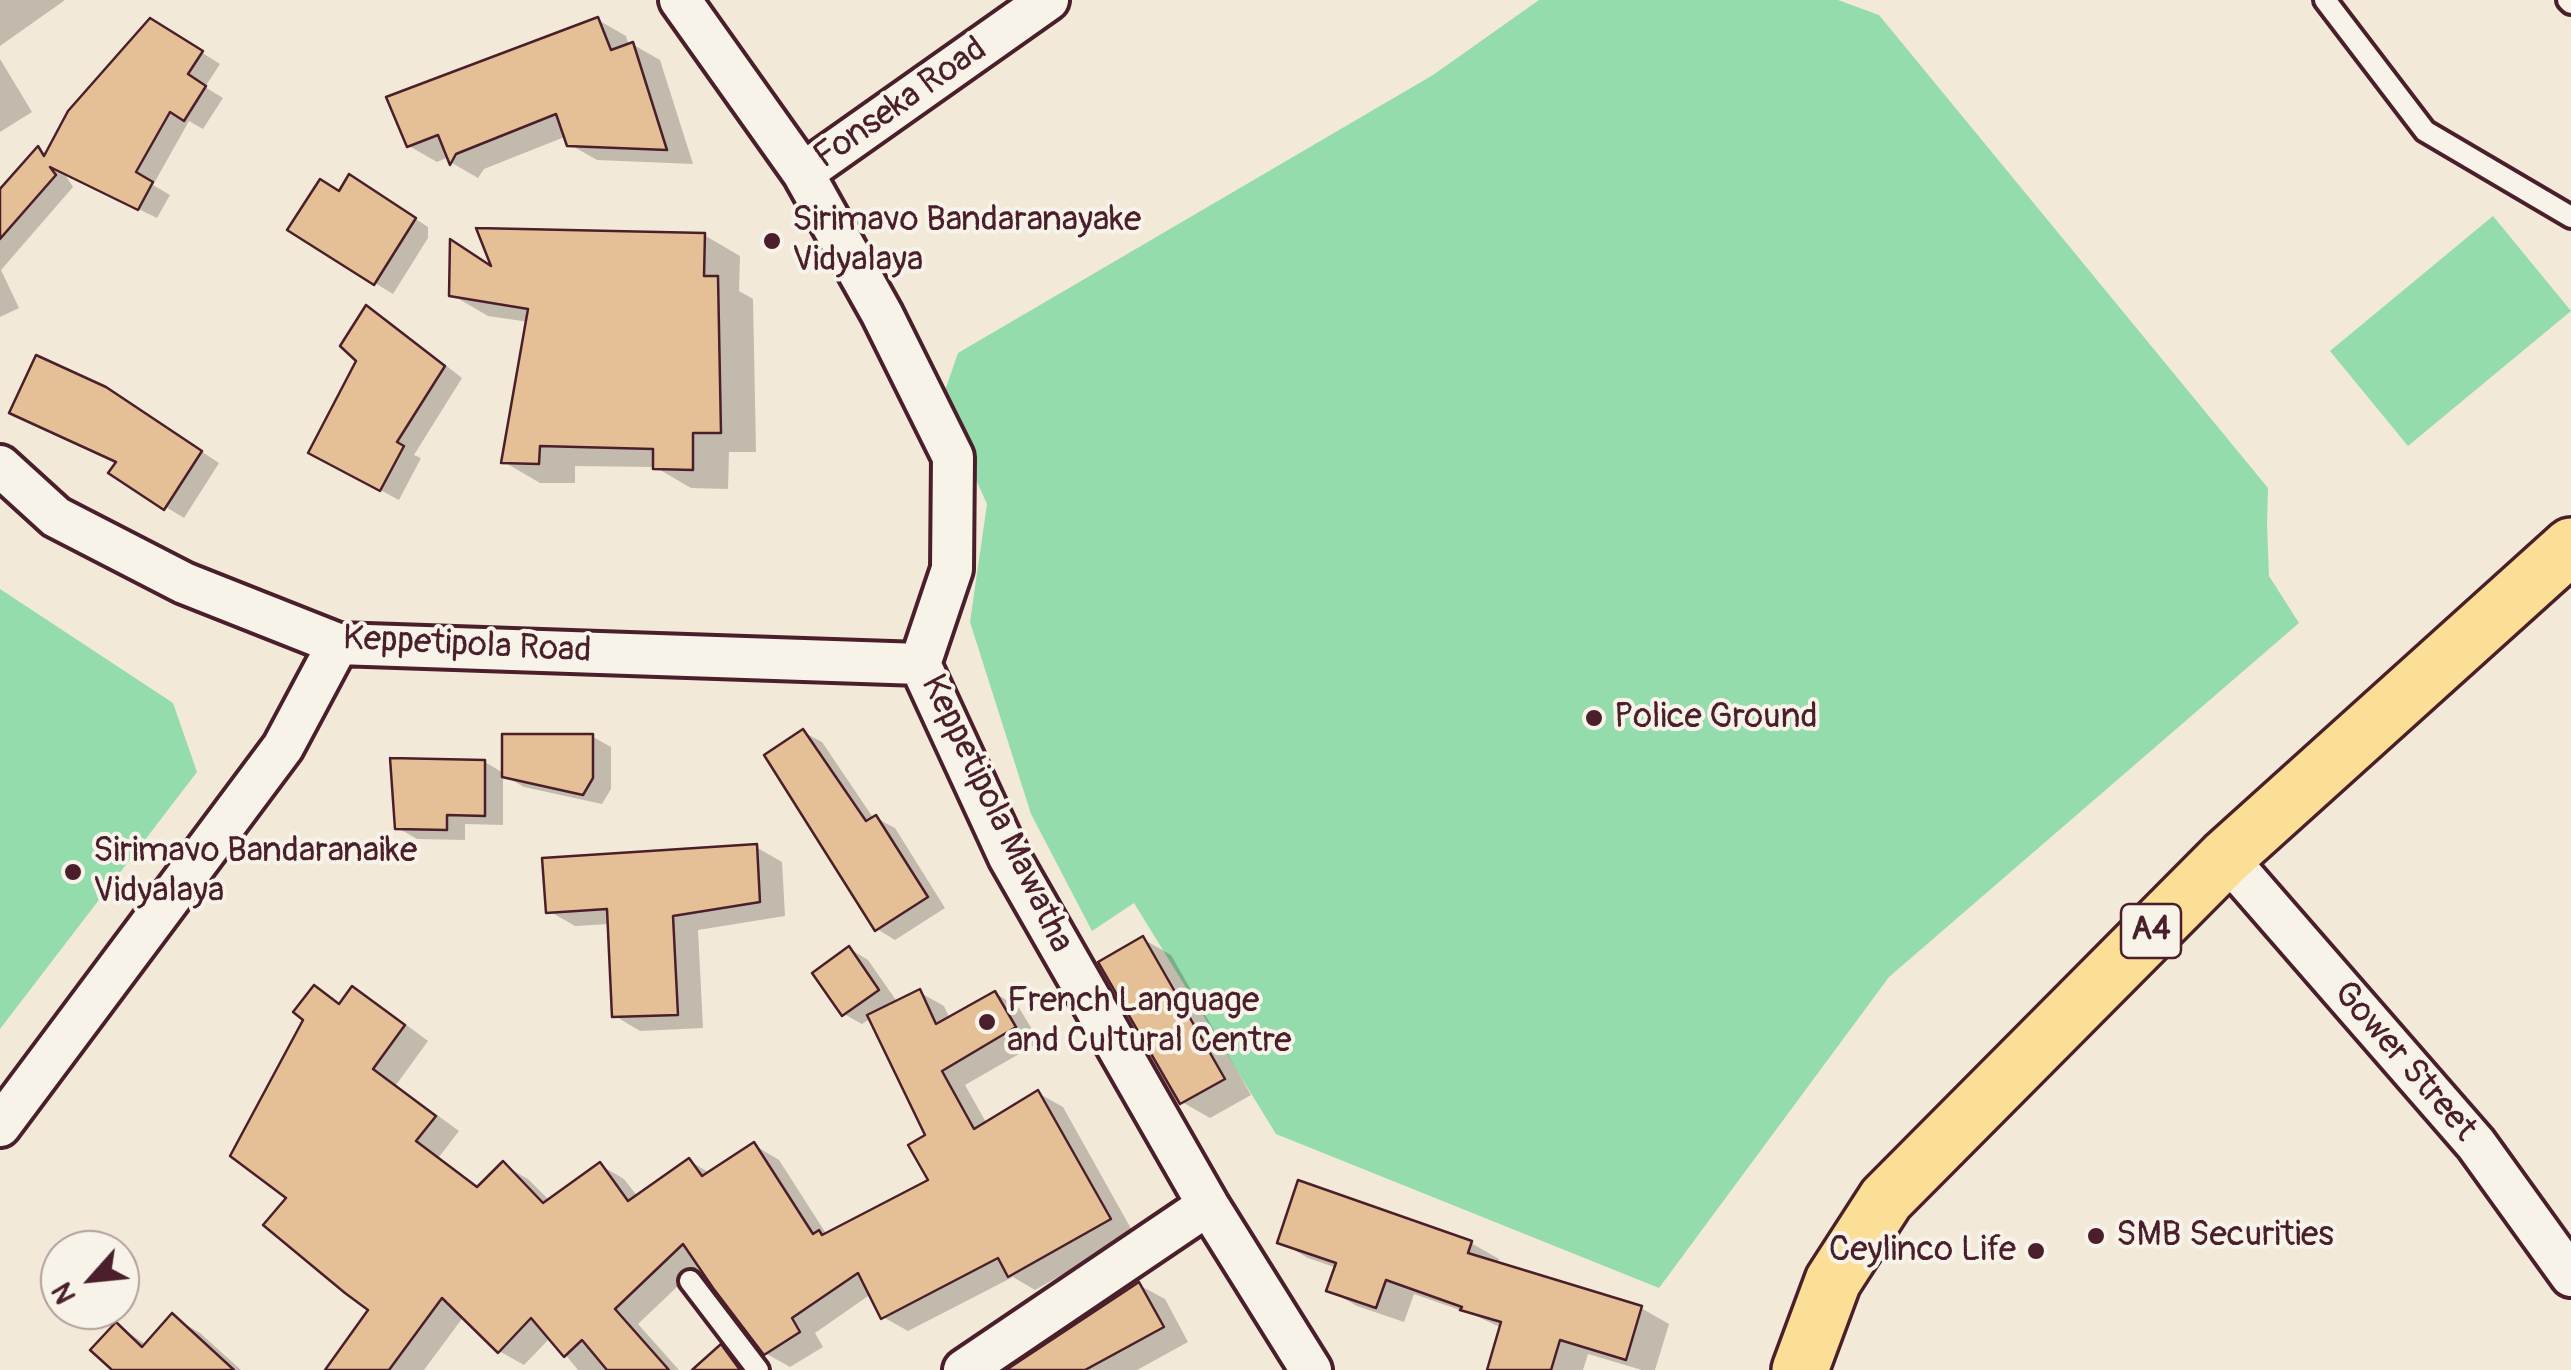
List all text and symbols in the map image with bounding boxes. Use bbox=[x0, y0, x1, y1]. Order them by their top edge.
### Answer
street label: Fonseka Road bbox=[807, 29, 995, 179]
place label: Sirimavo Bandaranayake Vidyalaya bbox=[792, 200, 1141, 282]
marker: Sirimavo Bandaranayake Vidyalaya bbox=[761, 230, 783, 252]
street label: Keppetipola Road bbox=[342, 619, 592, 673]
street label: Keppetipola Mawatha bbox=[911, 668, 1081, 960]
place label: Police Ground bbox=[1614, 697, 1818, 739]
marker: Police Ground bbox=[1583, 707, 1605, 729]
place label: Sirimavo Bandaranaike Vidyalaya bbox=[93, 831, 417, 913]
marker: Sirimavo Bandaranaike Vidyalaya bbox=[62, 861, 84, 883]
road number: A4 bbox=[2121, 904, 2181, 958]
street label: Gower Street bbox=[2323, 974, 2485, 1150]
place label: French Language and Cultural Centre bbox=[1007, 981, 1291, 1063]
marker: French Language and Cultural Centre bbox=[976, 1011, 998, 1033]
place label: SMB Securities bbox=[2116, 1215, 2334, 1257]
marker: SMB Securities bbox=[2085, 1225, 2107, 1247]
north arrow bbox=[40, 1230, 140, 1330]
place label: Ceylinco Life bbox=[1829, 1230, 2016, 1272]
marker: Ceylinco Life bbox=[2025, 1240, 2047, 1262]
text: N bbox=[45, 1277, 84, 1309]

